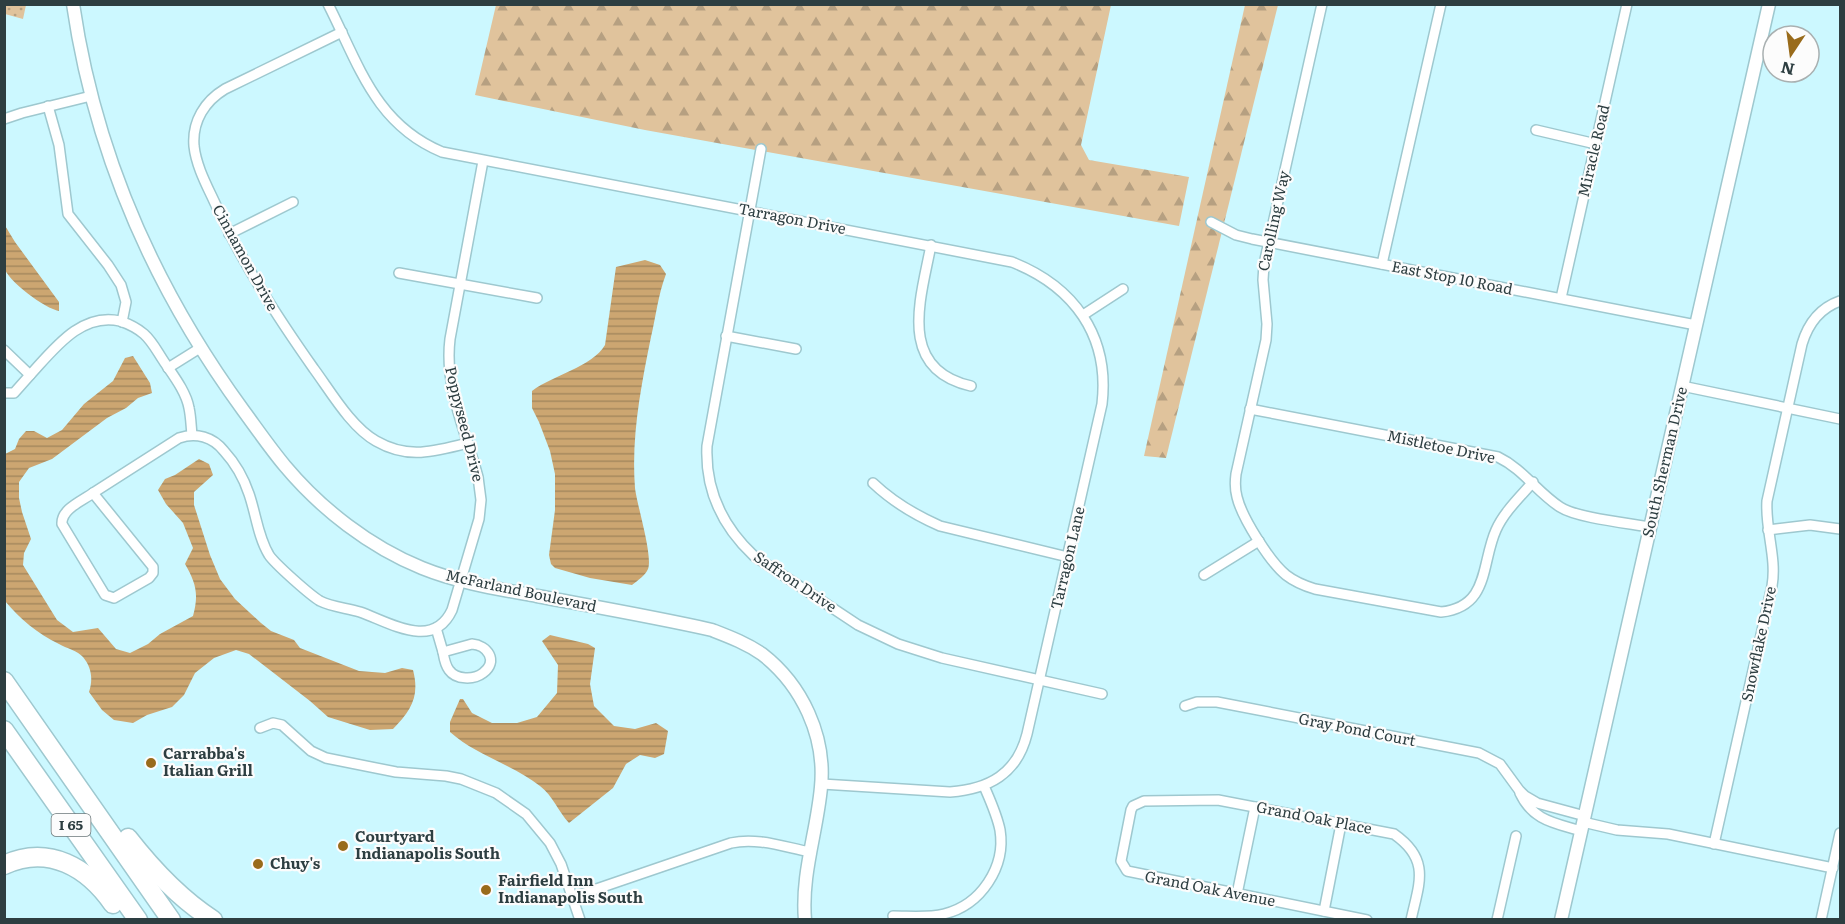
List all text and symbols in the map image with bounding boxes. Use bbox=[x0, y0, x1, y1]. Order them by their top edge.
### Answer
north arrow bbox=[1761, 24, 1821, 84]
text: N bbox=[1778, 56, 1797, 83]
street label: Miracle Road bbox=[1571, 102, 1614, 199]
street label: Carolling Way bbox=[1251, 168, 1294, 273]
street label: Tarragon Drive bbox=[736, 196, 848, 239]
street label: Cinnamon Drive bbox=[208, 200, 285, 315]
street label: East Stop 10 Road bbox=[1390, 253, 1515, 300]
street label: Poppyseed Drive bbox=[440, 364, 491, 484]
street label: South Sherman Drive bbox=[1635, 384, 1692, 539]
street label: Mistletoe Drive bbox=[1385, 423, 1498, 468]
street label: Tarragon Lane bbox=[1044, 504, 1090, 611]
street label: Saffron Drive bbox=[750, 544, 842, 617]
street label: McFarland Boulevard bbox=[444, 562, 599, 617]
street label: Snowflake Drive bbox=[1734, 584, 1781, 704]
street label: Gray Pond Court bbox=[1297, 706, 1418, 751]
place label: Carrabba's Italian Grill bbox=[163, 741, 254, 781]
marker: Carrabba's Italian Grill bbox=[144, 756, 158, 770]
street label: Grand Oak Place bbox=[1255, 794, 1374, 839]
road number: I 65 bbox=[52, 814, 90, 836]
place label: Courtyard Indianapolis South bbox=[355, 824, 500, 864]
marker: Courtyard Indianapolis South bbox=[336, 839, 350, 853]
place label: Chuy's bbox=[270, 851, 321, 874]
marker: Chuy's bbox=[251, 857, 265, 871]
street label: Grand Oak Avenue bbox=[1143, 864, 1278, 912]
place label: Fairfield Inn Indianapolis South bbox=[498, 868, 643, 908]
marker: Fairfield Inn Indianapolis South bbox=[479, 883, 493, 897]

